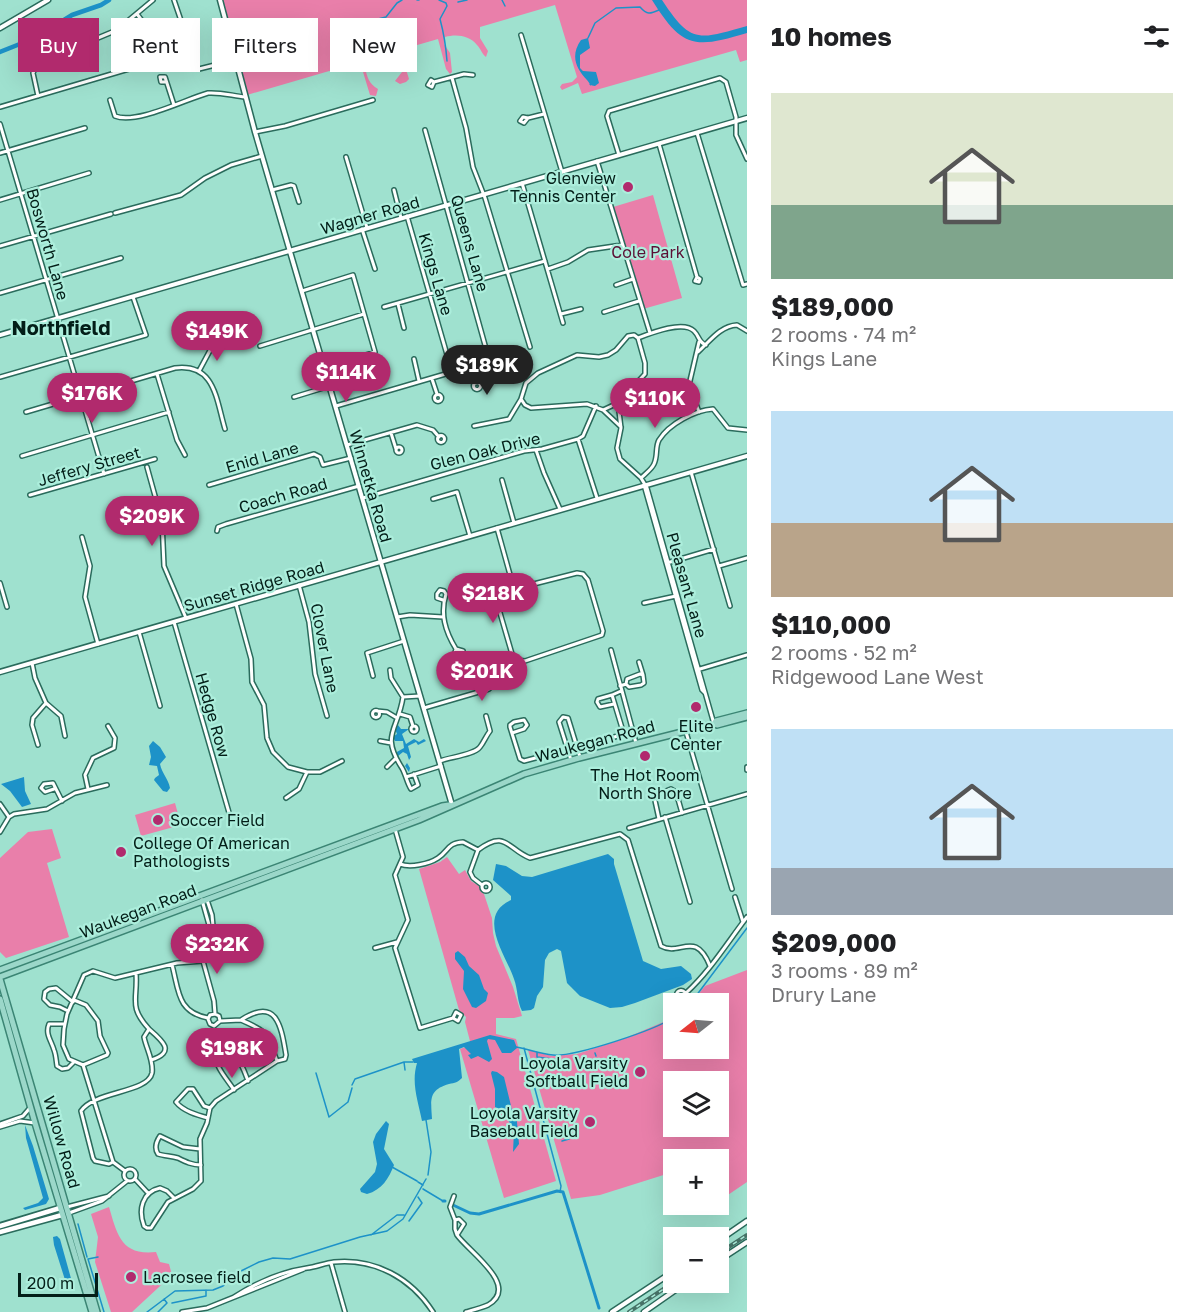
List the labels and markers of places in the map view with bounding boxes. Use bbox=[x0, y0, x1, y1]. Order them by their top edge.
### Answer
place label: Glenview Tennis Center bbox=[510, 168, 616, 206]
marker: Glenview Tennis Center bbox=[621, 180, 635, 194]
pin: $149K bbox=[175, 311, 259, 362]
pin: $189K bbox=[445, 345, 529, 396]
pin: $114K bbox=[304, 352, 388, 403]
pin: $176K bbox=[50, 373, 134, 424]
pin: $110K bbox=[613, 378, 697, 429]
pin: $209K bbox=[110, 496, 194, 547]
pin: $218K bbox=[451, 573, 535, 624]
pin: $201K bbox=[440, 651, 524, 702]
marker: Elite Center bbox=[689, 700, 703, 714]
place label: Elite Center bbox=[670, 716, 722, 754]
marker: The Hot Room North Shore bbox=[638, 749, 652, 763]
place label: The Hot Room North Shore bbox=[590, 765, 700, 803]
place label: Soccer Field bbox=[170, 810, 265, 830]
marker: Soccer Field bbox=[151, 813, 165, 827]
place label: College Of American Pathologists bbox=[133, 833, 290, 871]
marker: College Of American Pathologists bbox=[114, 845, 128, 859]
pin: $232K bbox=[175, 924, 259, 975]
pin: $198K bbox=[190, 1028, 274, 1079]
place label: Loyola Varsity Softball Field bbox=[520, 1053, 628, 1091]
marker: Loyola Varsity Softball Field bbox=[633, 1065, 647, 1079]
place label: Loyola Varsity Baseball Field bbox=[469, 1103, 578, 1141]
marker: Loyola Varsity Baseball Field bbox=[583, 1115, 597, 1129]
place label: Lacrosee field bbox=[143, 1267, 251, 1287]
marker: Lacrosee field bbox=[124, 1270, 138, 1284]

